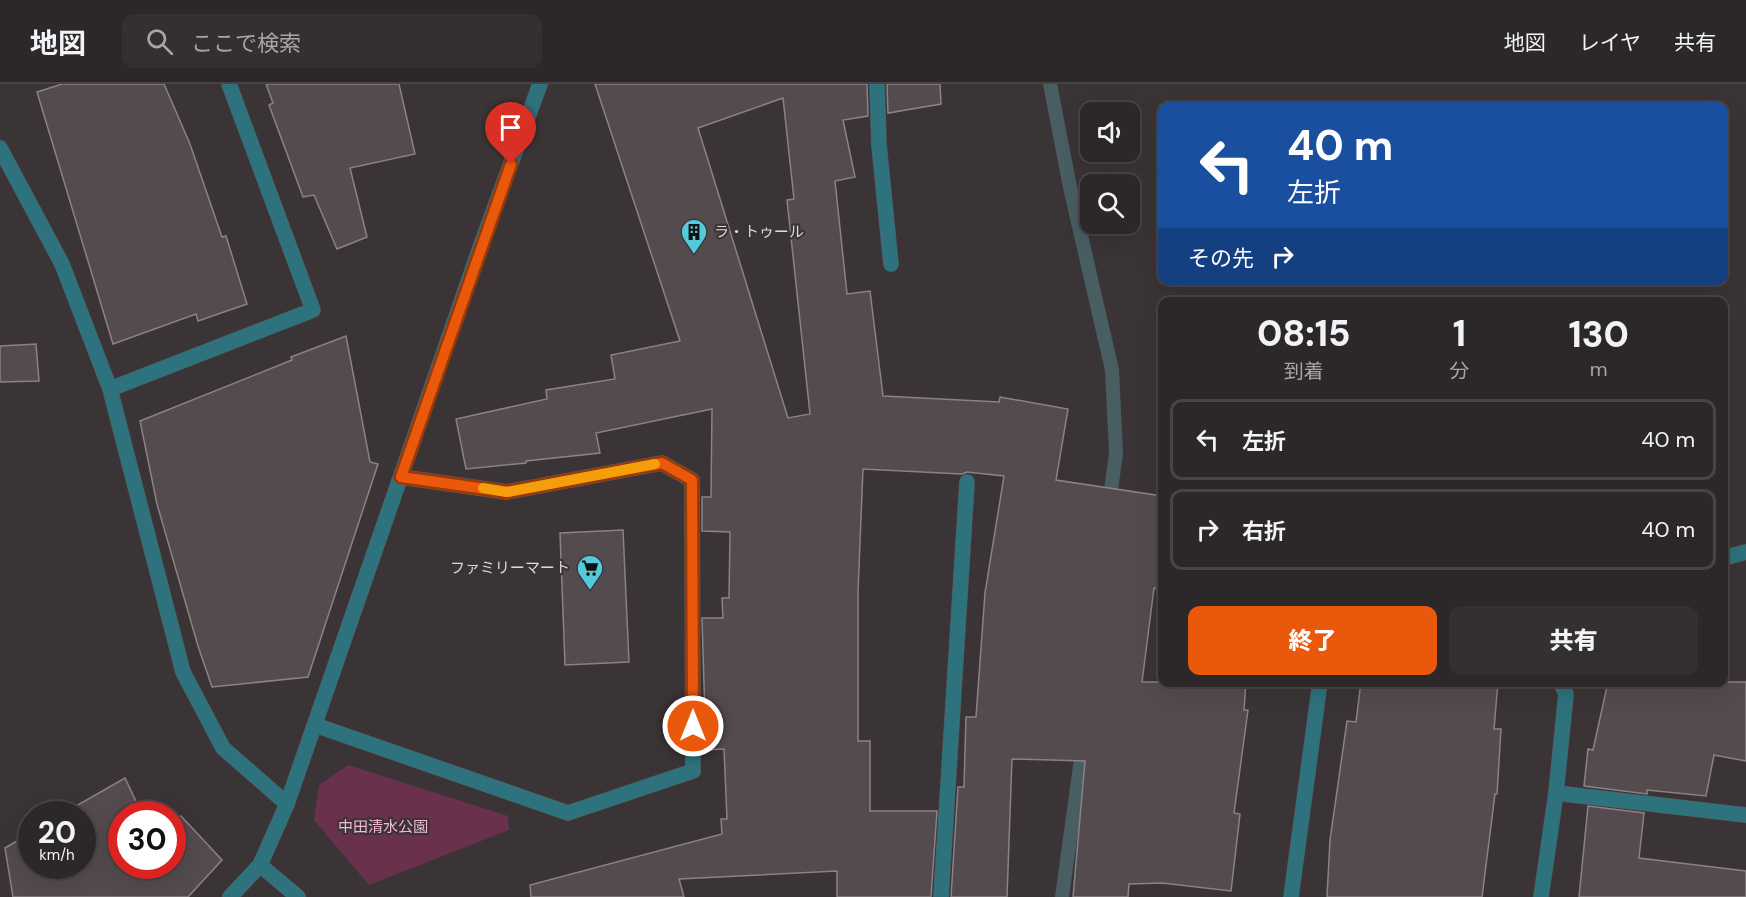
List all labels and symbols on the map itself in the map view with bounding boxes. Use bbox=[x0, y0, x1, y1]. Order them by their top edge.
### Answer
pin bbox=[485, 102, 536, 164]
building icon: ラ・トゥール bbox=[679, 217, 709, 255]
place label: ラ・トゥール bbox=[714, 222, 804, 242]
supermarket icon: ファミリーマート bbox=[575, 553, 605, 591]
place label: ファミリーマート bbox=[450, 558, 570, 578]
position arrow bbox=[661, 694, 725, 758]
speed limit sign: 30 bbox=[108, 801, 186, 879]
park label: 中田清水公園 bbox=[338, 817, 428, 837]

